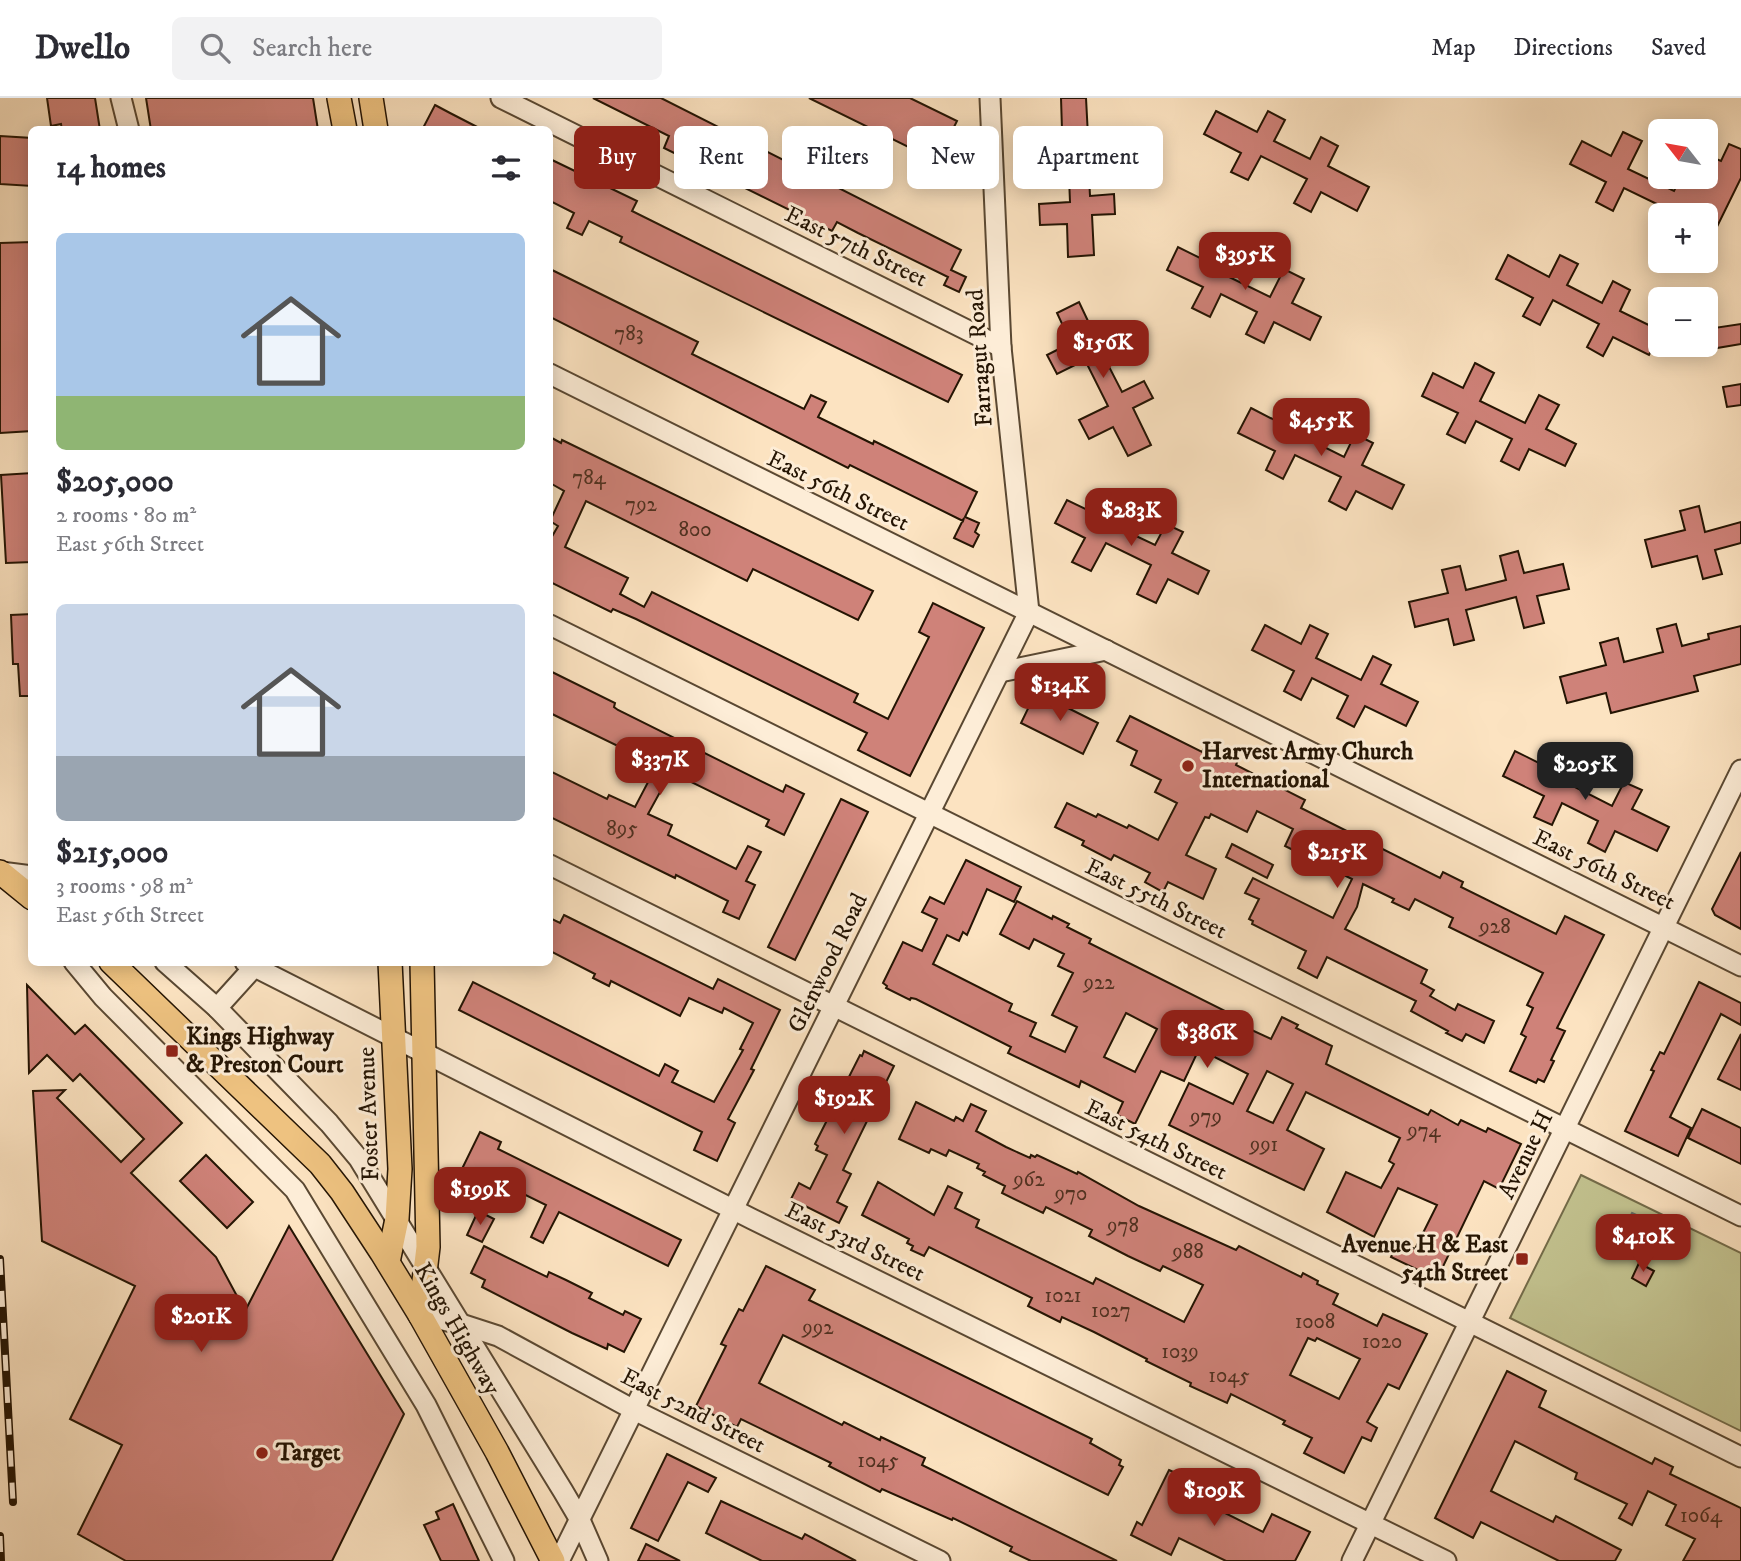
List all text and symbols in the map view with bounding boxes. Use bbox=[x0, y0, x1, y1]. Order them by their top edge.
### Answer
search box bbox=[172, 17, 662, 80]
text: Dwello bbox=[35, 28, 130, 69]
icon: search bbox=[196, 29, 234, 67]
text: Search here bbox=[252, 32, 372, 65]
text: Map bbox=[1431, 33, 1476, 63]
text: Directions bbox=[1514, 33, 1613, 63]
text: Saved bbox=[1651, 33, 1706, 63]
north arrow bbox=[1648, 119, 1718, 189]
map controls bbox=[1648, 119, 1718, 357]
chip: Buy bbox=[574, 126, 660, 189]
chip: Rent bbox=[674, 126, 768, 189]
chip: Filters bbox=[782, 126, 893, 189]
chip: New bbox=[907, 126, 999, 189]
chip: Apartment bbox=[1013, 126, 1163, 189]
icon: filters bbox=[487, 149, 525, 187]
text: 14 homes bbox=[56, 150, 166, 187]
street label: East 57th Street bbox=[780, 200, 932, 295]
button: + bbox=[1648, 203, 1718, 273]
pin: $395K bbox=[1196, 232, 1294, 292]
text: $395K bbox=[1215, 240, 1275, 269]
icon: home bbox=[228, 278, 354, 404]
button: − bbox=[1648, 287, 1718, 357]
street label: Farragut Road bbox=[960, 288, 1000, 428]
pin: $156K bbox=[1054, 320, 1152, 380]
house number: 783 bbox=[614, 321, 644, 347]
text: $156K bbox=[1073, 328, 1133, 357]
pin: $455K bbox=[1272, 398, 1370, 458]
text: $455K bbox=[1289, 406, 1353, 435]
street label: East 56th Street bbox=[762, 444, 914, 539]
text: $205,000 bbox=[56, 464, 174, 501]
house number: 784 bbox=[572, 465, 607, 491]
pin: $283K bbox=[1082, 489, 1180, 548]
house number: 792 bbox=[625, 492, 658, 518]
text: $283K bbox=[1101, 496, 1161, 525]
text: 2 rooms · 80 m² bbox=[56, 501, 196, 530]
house number: 800 bbox=[678, 517, 712, 543]
text: East 56th Street bbox=[56, 530, 204, 559]
icon: home bbox=[228, 649, 354, 775]
pin: $134K bbox=[1011, 664, 1109, 723]
text: $134K bbox=[1031, 671, 1089, 700]
place label: Harvest Army Church International bbox=[1202, 737, 1414, 795]
pin: $337K bbox=[611, 738, 709, 797]
pin: $205K bbox=[1536, 742, 1634, 802]
text: $337K bbox=[631, 745, 689, 774]
text: $205K bbox=[1553, 750, 1617, 779]
marker: Harvest Army Church International bbox=[1180, 758, 1196, 774]
house number: 895 bbox=[606, 816, 638, 842]
street label: East 56th Street bbox=[1528, 823, 1680, 918]
pin: $215K bbox=[1288, 830, 1386, 890]
text: $215,000 bbox=[56, 835, 168, 872]
text: $215K bbox=[1307, 838, 1367, 867]
street label: East 55th Street bbox=[1080, 852, 1232, 946]
text: 3 rooms · 98 m² bbox=[56, 872, 193, 901]
street label: Glenwood Road bbox=[781, 888, 875, 1038]
text: East 56th Street bbox=[56, 901, 204, 930]
house number: 928 bbox=[1478, 914, 1511, 940]
house number: 922 bbox=[1082, 970, 1115, 996]
pin: $386K bbox=[1158, 1010, 1256, 1070]
text: $386K bbox=[1177, 1018, 1237, 1047]
place label: Kings Highway & Preston Court bbox=[186, 1022, 344, 1080]
marker: Kings Highway & Preston Court bbox=[164, 1043, 180, 1059]
street label: Foster Avenue bbox=[352, 1046, 386, 1182]
pin: $192K bbox=[795, 1076, 893, 1136]
text: $192K bbox=[814, 1084, 874, 1113]
street label: East 54th Street bbox=[1080, 1093, 1232, 1188]
house number: 979 bbox=[1189, 1104, 1222, 1130]
street label: Avenue H bbox=[1492, 1106, 1560, 1204]
house number: 974 bbox=[1406, 1118, 1442, 1144]
house number: 991 bbox=[1249, 1132, 1278, 1158]
house number: 962 bbox=[1012, 1167, 1046, 1193]
pin: $199K bbox=[431, 1168, 529, 1227]
text: $199K bbox=[450, 1175, 510, 1204]
house number: 970 bbox=[1054, 1181, 1087, 1207]
street label: East 53rd Street bbox=[780, 1195, 930, 1289]
house number: 978 bbox=[1106, 1213, 1139, 1239]
pin: $410K bbox=[1594, 1214, 1692, 1274]
text: $410K bbox=[1612, 1222, 1674, 1251]
place label: Avenue H & East 54th Street bbox=[1341, 1230, 1508, 1288]
house number: 988 bbox=[1171, 1239, 1204, 1265]
marker: Avenue H & East 54th Street bbox=[1514, 1251, 1530, 1267]
street label: Kings Highway bbox=[407, 1258, 507, 1401]
house number: 1021 bbox=[1045, 1283, 1081, 1309]
pin: $201K bbox=[152, 1294, 250, 1354]
house number: 1027 bbox=[1091, 1298, 1131, 1324]
text: $201K bbox=[171, 1302, 231, 1331]
house number: 1008 bbox=[1295, 1309, 1335, 1335]
house number: 992 bbox=[801, 1315, 834, 1341]
house number: 1020 bbox=[1362, 1329, 1402, 1355]
house number: 1039 bbox=[1161, 1339, 1199, 1365]
street label: East 52nd Street bbox=[616, 1362, 771, 1460]
house number: 1045 bbox=[1208, 1363, 1250, 1389]
place label: Target bbox=[275, 1438, 341, 1468]
marker: Target bbox=[254, 1445, 270, 1461]
house number: 1045 bbox=[857, 1448, 899, 1474]
pin: $109K bbox=[1165, 1468, 1263, 1528]
text: $109K bbox=[1184, 1476, 1244, 1505]
house number: 1064 bbox=[1680, 1503, 1723, 1529]

